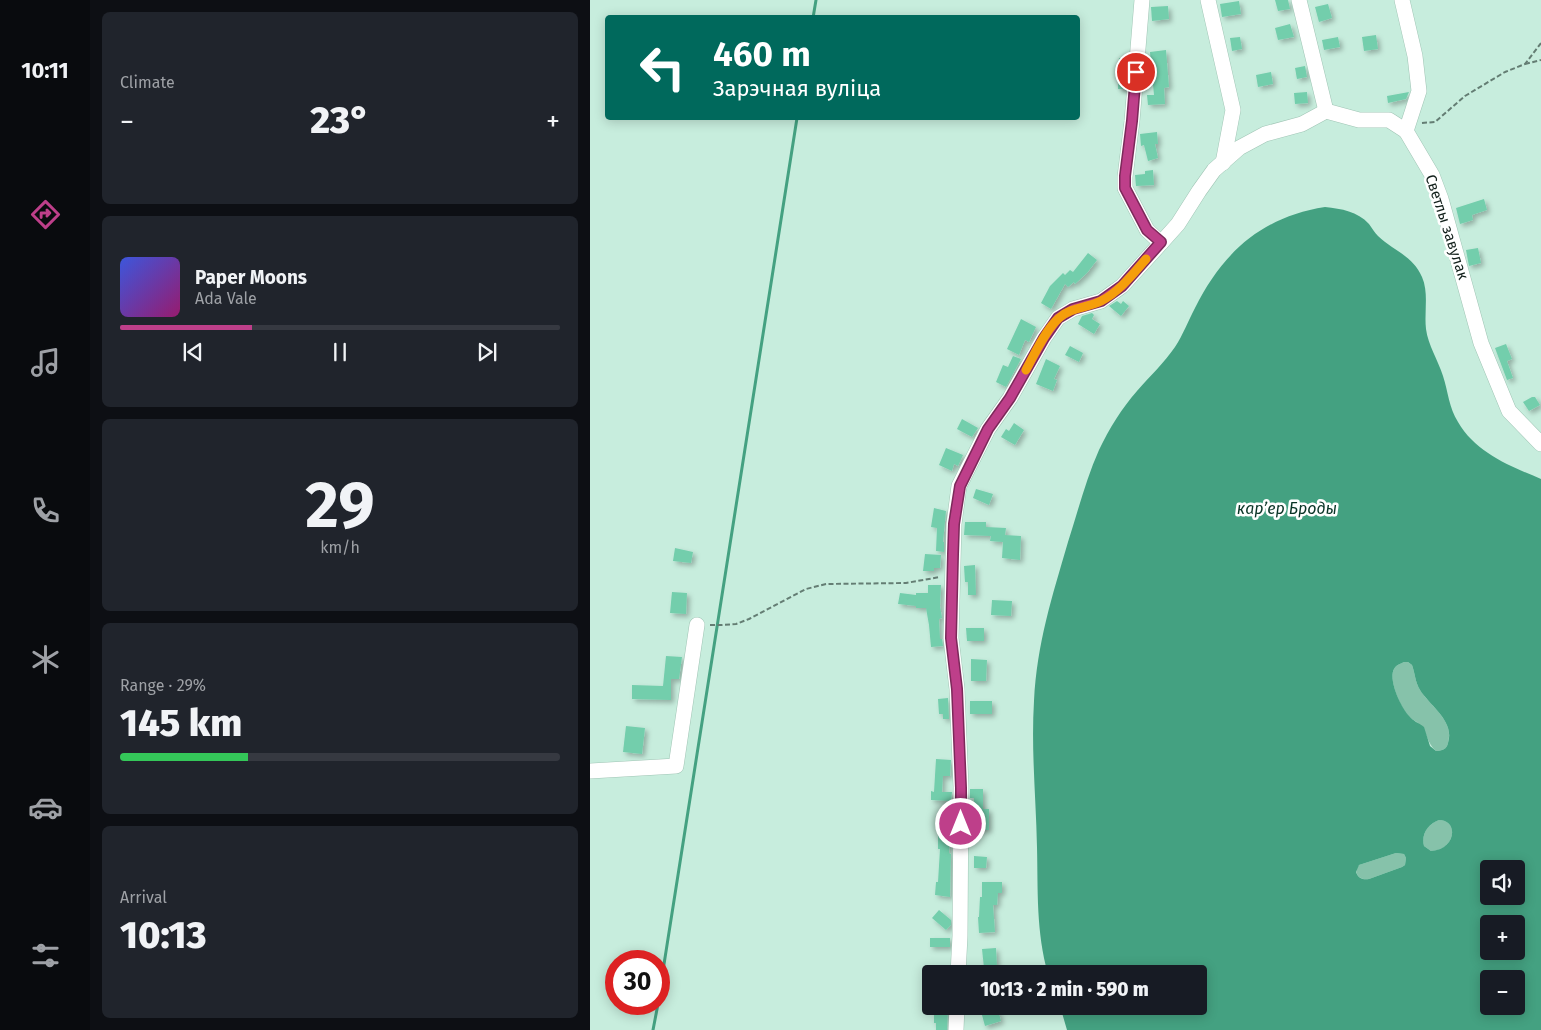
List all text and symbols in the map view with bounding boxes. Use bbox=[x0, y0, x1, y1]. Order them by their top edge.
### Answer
text: 460 m bbox=[713, 33, 811, 75]
icon: left bbox=[630, 35, 695, 100]
pin bbox=[1115, 51, 1157, 93]
text: 10:11 bbox=[21, 57, 69, 84]
icon: arrive bbox=[1122, 58, 1150, 86]
text: Climate bbox=[120, 73, 175, 92]
text: Зарэчная вуліца bbox=[713, 75, 881, 102]
text: 23° bbox=[310, 97, 370, 143]
text: − bbox=[120, 105, 134, 138]
text: + bbox=[546, 105, 560, 138]
street label: Светлы завулак bbox=[1422, 172, 1473, 282]
icon: directions bbox=[28, 197, 63, 232]
text: Paper Moons bbox=[195, 266, 307, 289]
text: Ada Vale bbox=[195, 289, 257, 308]
icon: previous bbox=[179, 338, 207, 366]
icon: pause bbox=[326, 338, 354, 366]
icon: next bbox=[473, 338, 501, 366]
icon: music bbox=[28, 345, 63, 380]
text: 29 bbox=[305, 466, 375, 544]
icon: phone bbox=[28, 493, 63, 528]
water label: карʼер Броды bbox=[1237, 499, 1337, 518]
text: km/h bbox=[320, 538, 360, 557]
icon: climate bbox=[28, 642, 63, 677]
text: Range · 29% bbox=[120, 676, 206, 695]
text: 145 km bbox=[120, 700, 242, 746]
icon: car bbox=[28, 790, 63, 825]
position arrow bbox=[934, 797, 986, 849]
map controls bbox=[1480, 860, 1525, 1015]
button: sound bbox=[1480, 860, 1525, 905]
text: Arrival bbox=[120, 888, 167, 907]
text: 10:13 bbox=[120, 912, 206, 958]
button: + bbox=[1480, 915, 1525, 960]
icon: filters bbox=[28, 938, 63, 973]
speed limit sign: 30 bbox=[605, 950, 670, 1015]
button: − bbox=[1480, 970, 1525, 1015]
text: 10:13 · 2 min · 590 m bbox=[980, 978, 1149, 1001]

